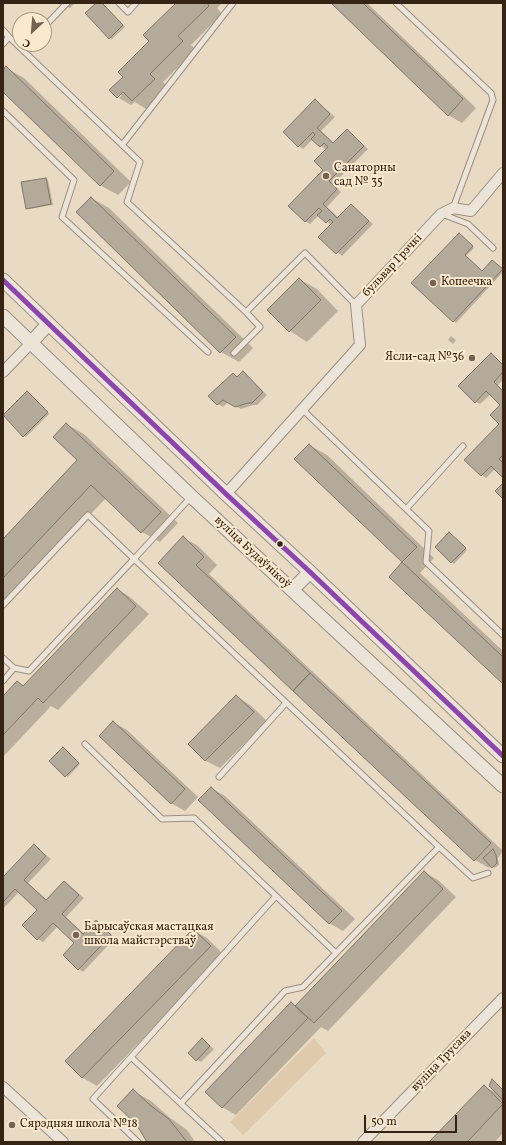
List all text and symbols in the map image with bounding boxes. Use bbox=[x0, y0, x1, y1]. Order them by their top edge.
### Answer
north arrow bbox=[12, 12, 52, 52]
text: С bbox=[20, 34, 33, 51]
place label: Санаторны сад № 35 bbox=[334, 162, 396, 190]
marker: Санаторны сад № 35 bbox=[321, 171, 331, 181]
street label: бульвар Грэчкі bbox=[360, 232, 426, 300]
place label: Копеечка bbox=[441, 276, 492, 290]
marker: Копеечка bbox=[428, 278, 438, 288]
place label: Ясли-сад №36 bbox=[385, 351, 464, 365]
marker: Ясли-сад №36 bbox=[467, 353, 477, 363]
street label: вуліца Будаўнікоў bbox=[211, 514, 293, 592]
unlabelled marker bbox=[275, 539, 285, 549]
place label: Барысаўская мастацкая школа майстэрстваў bbox=[84, 921, 214, 949]
marker: Барысаўская мастацкая школа майстэрстваў bbox=[71, 930, 81, 940]
street label: вуліца Трусава bbox=[409, 1027, 475, 1095]
scale bar bbox=[366, 1107, 459, 1133]
text: 50 m bbox=[371, 1114, 397, 1130]
place label: Сярэдняя школа №18 bbox=[20, 1118, 138, 1132]
marker: Сярэдняя школа №18 bbox=[7, 1120, 17, 1130]

